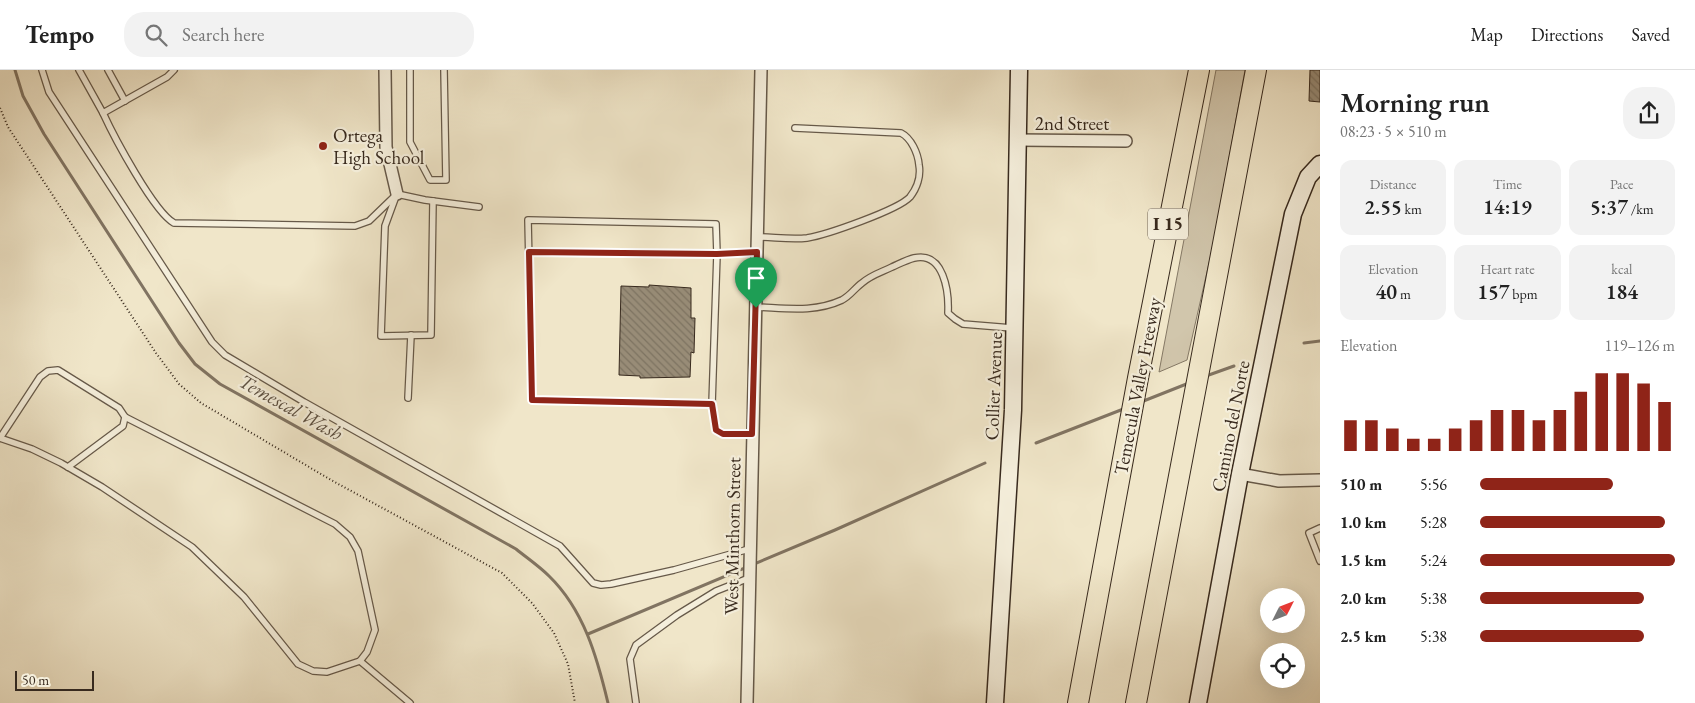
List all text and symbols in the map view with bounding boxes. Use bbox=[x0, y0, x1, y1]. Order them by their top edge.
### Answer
search box bbox=[124, 12, 474, 57]
text: Tempo bbox=[25, 19, 94, 50]
icon: search bbox=[142, 21, 170, 49]
text: Search here bbox=[182, 22, 264, 47]
text: Map bbox=[1471, 23, 1503, 46]
text: Directions bbox=[1531, 23, 1603, 46]
text: Saved bbox=[1631, 23, 1670, 46]
text: Morning run bbox=[1340, 84, 1490, 120]
button: share bbox=[1623, 87, 1675, 139]
street label: 2nd Street bbox=[1035, 111, 1109, 136]
text: 08:23 · 5 × 510 m bbox=[1340, 121, 1447, 142]
place label: Ortega High School bbox=[333, 123, 425, 170]
marker: Ortega High School bbox=[317, 140, 329, 152]
text: Distance bbox=[1370, 175, 1417, 193]
text: Time bbox=[1493, 175, 1522, 193]
text: Pace bbox=[1610, 175, 1634, 193]
text: 2.55 bbox=[1364, 193, 1402, 220]
text: 14:19 bbox=[1483, 193, 1532, 220]
text: 5:37 bbox=[1590, 193, 1628, 220]
text: km bbox=[1402, 200, 1422, 218]
text: /km bbox=[1628, 200, 1654, 218]
road number: I 15 bbox=[1148, 208, 1188, 240]
pin bbox=[735, 257, 777, 308]
text: Elevation bbox=[1368, 260, 1418, 278]
text: Heart rate bbox=[1480, 260, 1535, 278]
text: kcal bbox=[1611, 260, 1632, 278]
icon: arrive bbox=[742, 264, 770, 292]
text: 40 bbox=[1376, 278, 1397, 305]
text: 157 bbox=[1477, 278, 1510, 305]
text: 184 bbox=[1606, 278, 1638, 305]
text: m bbox=[1397, 285, 1411, 303]
text: bpm bbox=[1510, 285, 1538, 303]
street label: Temecula Valley Freeway bbox=[1108, 295, 1167, 477]
street label: Collier Avenue bbox=[979, 331, 1008, 441]
text: Elevation bbox=[1340, 335, 1398, 356]
text: 119–126 m bbox=[1604, 335, 1675, 356]
street label: Camino del Norte bbox=[1206, 358, 1255, 494]
water label: Temescal Wash bbox=[235, 368, 348, 446]
street label: West Minthorn Street bbox=[719, 457, 746, 615]
text: 510 m bbox=[1340, 474, 1382, 495]
text: 5:56 bbox=[1420, 474, 1447, 495]
text: 1.0 km bbox=[1340, 512, 1386, 533]
text: 5:28 bbox=[1420, 512, 1447, 533]
text: 1.5 km bbox=[1340, 550, 1386, 571]
text: 5:24 bbox=[1420, 550, 1447, 571]
north arrow bbox=[1260, 588, 1305, 632]
map controls bbox=[1260, 588, 1305, 688]
text: 2.0 km bbox=[1340, 588, 1386, 609]
text: 5:38 bbox=[1420, 588, 1447, 609]
text: 2.5 km bbox=[1340, 626, 1386, 647]
text: 5:38 bbox=[1420, 626, 1447, 647]
button: locate bbox=[1260, 643, 1305, 688]
scale bar bbox=[15, 668, 94, 691]
text: 50 m bbox=[22, 671, 49, 689]

